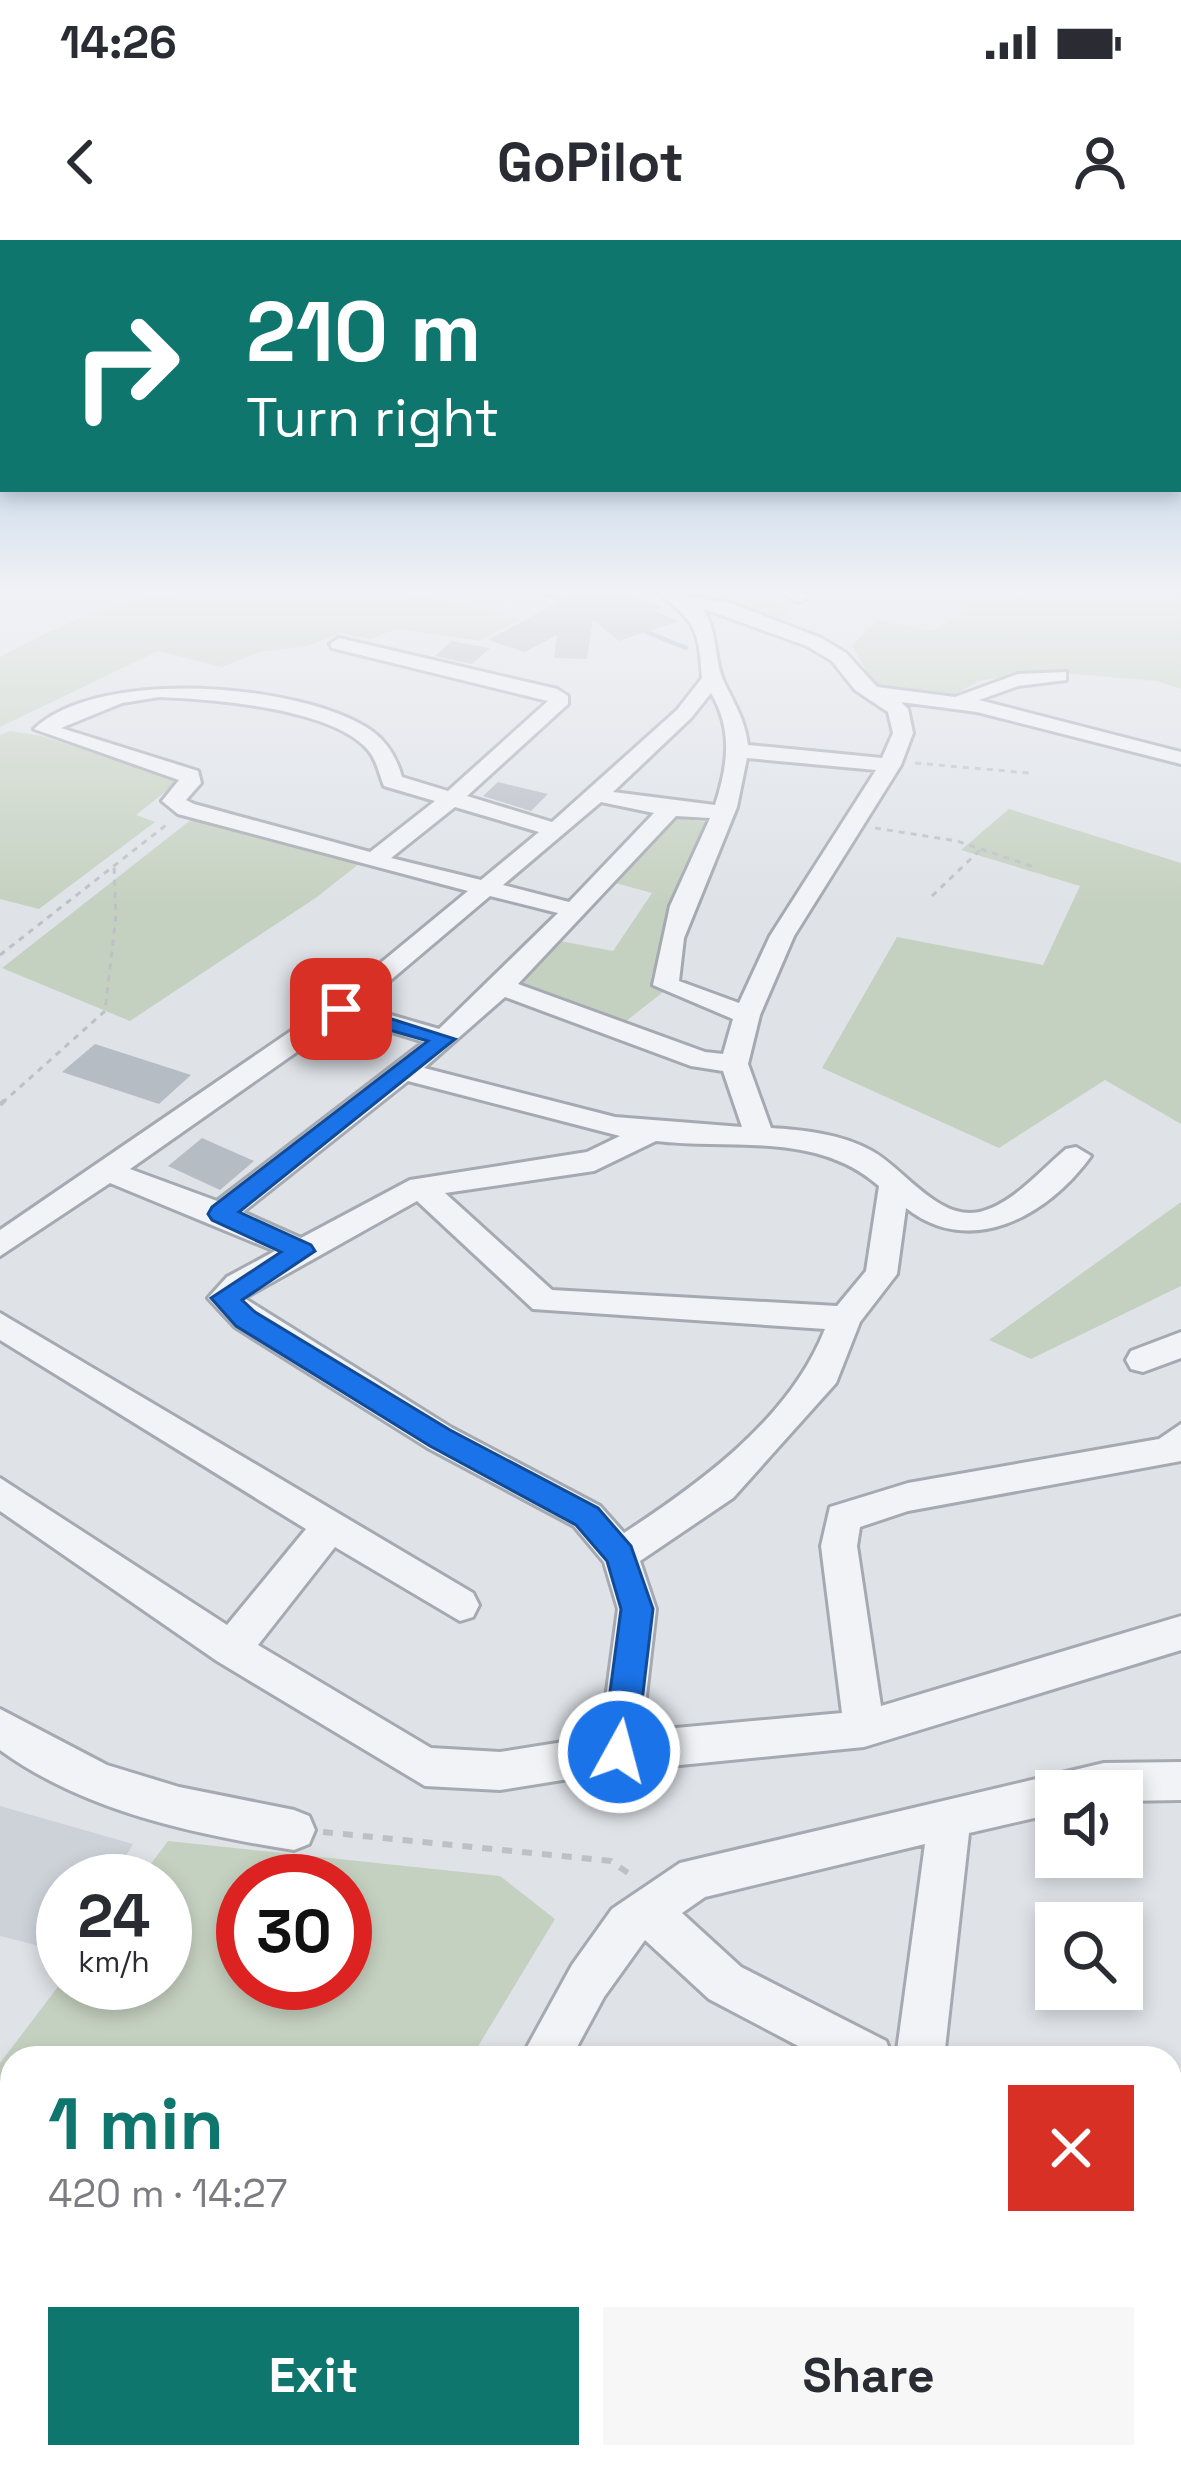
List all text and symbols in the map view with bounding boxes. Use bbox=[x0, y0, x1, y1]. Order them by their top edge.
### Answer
text: 14:26 bbox=[60, 14, 177, 71]
text: GoPilot bbox=[497, 128, 684, 197]
icon: back bbox=[48, 129, 114, 195]
icon: person bbox=[1067, 129, 1133, 195]
text: 210 m bbox=[246, 278, 481, 386]
icon: right bbox=[48, 288, 204, 444]
text: Turn right bbox=[246, 383, 499, 452]
pin bbox=[290, 958, 392, 1060]
icon: arrive bbox=[308, 976, 374, 1042]
position arrow bbox=[556, 1689, 682, 1815]
map controls bbox=[1035, 1770, 1143, 2010]
button: sound bbox=[1035, 1770, 1143, 1878]
speed limit sign: 30 bbox=[216, 1854, 372, 2010]
text: 24 bbox=[78, 1878, 150, 1955]
button: search bbox=[1035, 1902, 1143, 2010]
text: km/h bbox=[78, 1942, 150, 1981]
text: 1 min bbox=[48, 2078, 224, 2170]
button: close bbox=[1008, 2085, 1134, 2211]
text: 420 m · 14:27 bbox=[48, 2169, 288, 2218]
button: Exit bbox=[48, 2307, 579, 2445]
button: Share bbox=[603, 2307, 1134, 2445]

